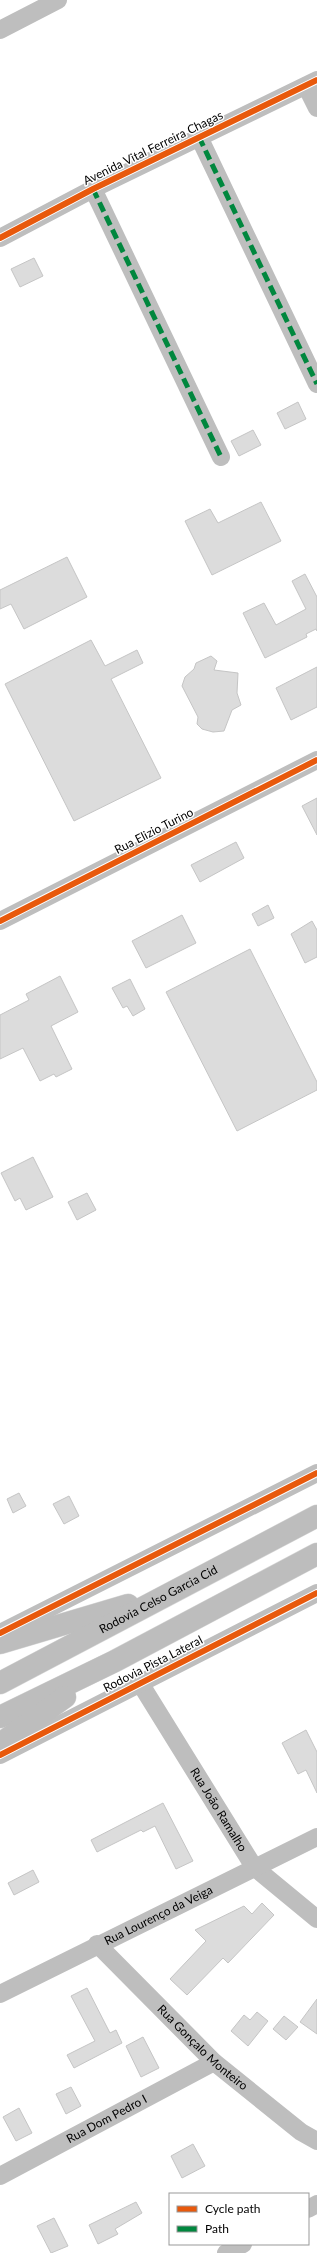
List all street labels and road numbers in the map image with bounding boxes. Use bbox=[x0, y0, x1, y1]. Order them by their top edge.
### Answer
street label: Avenida Vital Ferreira Chagas bbox=[80, 107, 225, 188]
street label: Rua Elizio Turino bbox=[112, 804, 196, 857]
street label: Rodovia Celso Garcia Cid bbox=[96, 1562, 220, 1636]
street label: Rodovia Pista Lateral bbox=[100, 1632, 205, 1695]
street label: Rua João Ramalho bbox=[187, 1765, 251, 1854]
street label: Rua Lourenço da Veiga bbox=[102, 1882, 215, 1948]
street label: Rua Gonçalo Monteiro bbox=[154, 2001, 251, 2093]
street label: Rua Dom Pedro I bbox=[64, 2091, 149, 2146]

